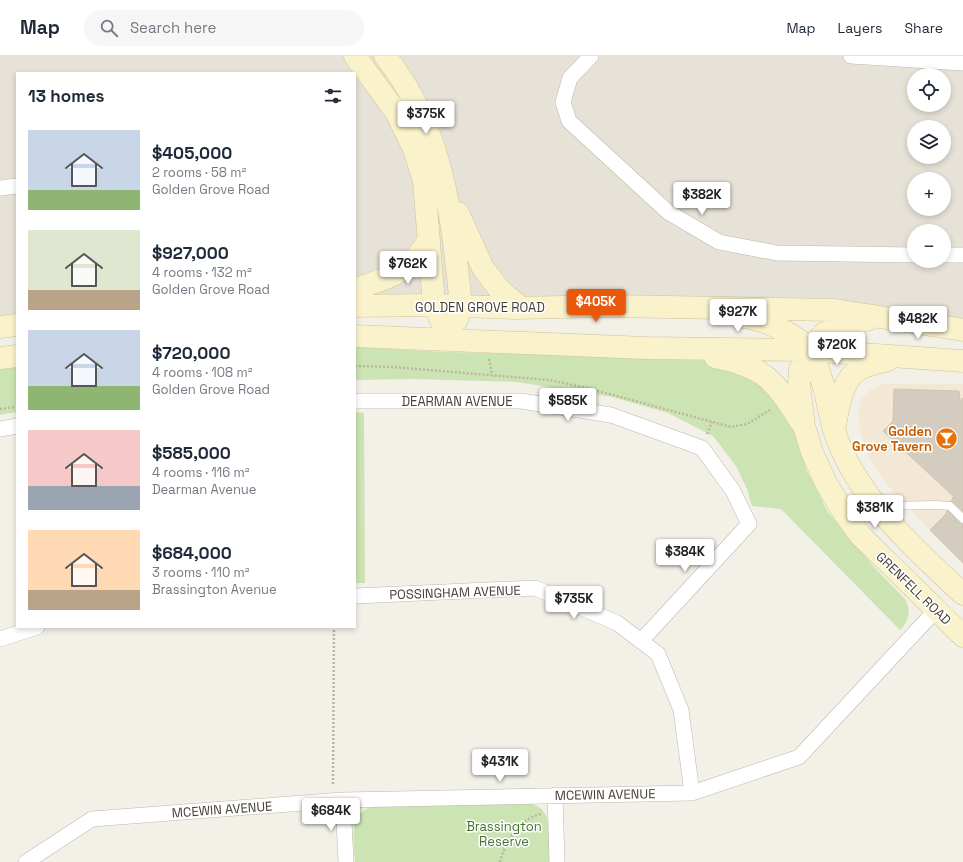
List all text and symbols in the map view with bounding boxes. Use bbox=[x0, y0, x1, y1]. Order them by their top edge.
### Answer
search box bbox=[84, 10, 364, 46]
text: Map bbox=[20, 15, 60, 40]
icon: search bbox=[98, 17, 120, 39]
text: Search here bbox=[130, 18, 216, 37]
text: Map bbox=[786, 19, 816, 37]
text: Layers bbox=[838, 19, 882, 37]
text: Share bbox=[904, 19, 943, 37]
map controls bbox=[907, 68, 951, 268]
button: locate bbox=[907, 68, 951, 112]
text: 13 homes bbox=[28, 85, 104, 107]
icon: filters bbox=[322, 85, 344, 107]
pin: $375K bbox=[398, 101, 454, 135]
text: $375K bbox=[407, 105, 445, 122]
button: layers bbox=[907, 120, 951, 164]
text: $405,000 bbox=[152, 142, 232, 164]
icon: home bbox=[60, 146, 108, 194]
text: 2 rooms · 58 m² bbox=[152, 164, 246, 181]
button: + bbox=[907, 172, 951, 216]
text: Golden Grove Road bbox=[152, 181, 270, 198]
pin: $382K bbox=[674, 182, 730, 216]
text: $382K bbox=[682, 186, 722, 203]
button: − bbox=[907, 224, 951, 268]
text: $927,000 bbox=[152, 242, 229, 264]
icon: home bbox=[60, 246, 108, 294]
pin: $762K bbox=[380, 251, 436, 285]
text: $762K bbox=[389, 255, 427, 272]
text: 4 rooms · 132 m² bbox=[152, 264, 252, 281]
text: Golden Grove Road bbox=[152, 281, 270, 298]
pin: $405K bbox=[568, 289, 624, 323]
text: $405K bbox=[576, 293, 616, 310]
street label: GOLDEN GROVE ROAD bbox=[415, 299, 545, 316]
pin: $927K bbox=[710, 299, 766, 333]
text: $927K bbox=[719, 303, 757, 320]
pin: $482K bbox=[890, 306, 946, 340]
text: $482K bbox=[898, 310, 938, 327]
pin: $720K bbox=[809, 332, 865, 366]
text: $720K bbox=[817, 336, 857, 353]
text: $720,000 bbox=[152, 342, 230, 364]
icon: home bbox=[60, 346, 108, 394]
text: 4 rooms · 108 m² bbox=[152, 364, 253, 381]
text: Golden Grove Road bbox=[152, 381, 270, 398]
pin: $585K bbox=[540, 388, 596, 422]
text: $585K bbox=[548, 392, 588, 409]
street label: DEARMAN AVENUE bbox=[401, 393, 513, 410]
place label: Golden Grove Tavern bbox=[852, 423, 932, 455]
bar icon: Golden Grove Tavern bbox=[934, 425, 960, 451]
text: $585,000 bbox=[152, 442, 231, 464]
icon: home bbox=[60, 446, 108, 494]
text: 4 rooms · 116 m² bbox=[152, 464, 249, 481]
text: Dearman Avenue bbox=[152, 481, 256, 498]
pin: $381K bbox=[847, 495, 903, 529]
text: $381K bbox=[856, 499, 894, 516]
pin: $384K bbox=[657, 539, 713, 573]
text: $684,000 bbox=[152, 542, 232, 564]
text: $384K bbox=[665, 543, 705, 560]
icon: home bbox=[60, 546, 108, 594]
street label: GRENFELL ROAD bbox=[873, 548, 955, 628]
text: 3 rooms · 110 m² bbox=[152, 564, 250, 581]
text: Brassington Avenue bbox=[152, 581, 277, 598]
street label: POSSINGHAM AVENUE bbox=[389, 582, 521, 603]
pin: $735K bbox=[546, 586, 602, 620]
text: $735K bbox=[555, 590, 593, 607]
pin: $431K bbox=[472, 749, 528, 783]
text: $431K bbox=[481, 753, 519, 770]
street label: MCEWIN AVENUE bbox=[554, 785, 656, 804]
street label: MCEWIN AVENUE bbox=[171, 798, 273, 821]
pin: $684K bbox=[303, 798, 359, 832]
text: $684K bbox=[311, 802, 351, 819]
park label: Brassington Reserve bbox=[466, 818, 542, 850]

